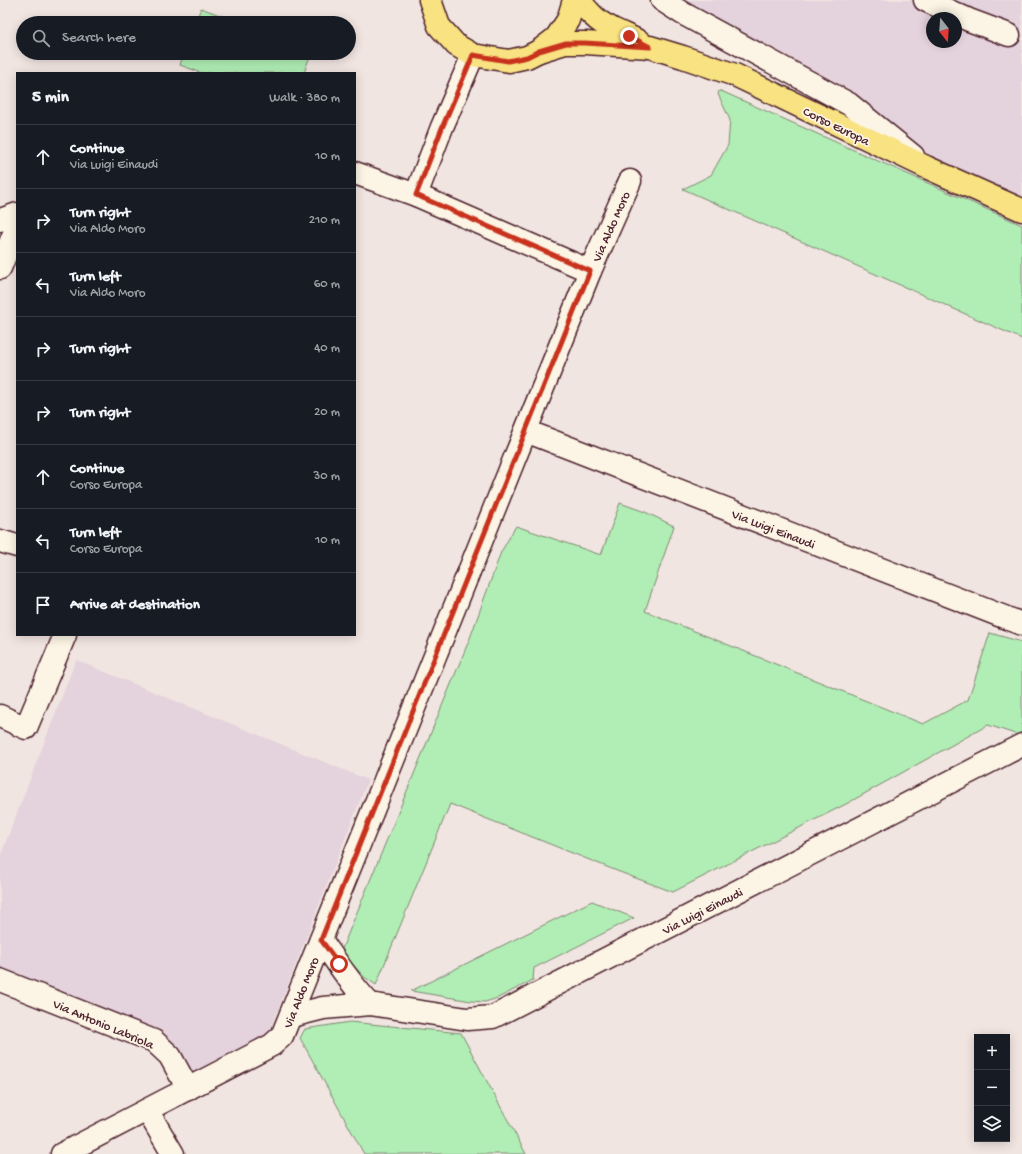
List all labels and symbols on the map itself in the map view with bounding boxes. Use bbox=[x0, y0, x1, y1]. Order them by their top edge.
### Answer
north arrow bbox=[926, 12, 962, 48]
route end bbox=[620, 27, 638, 45]
street label: Corso Europa bbox=[800, 105, 872, 150]
street label: Via Aldo Moro bbox=[590, 189, 635, 265]
street label: Via Luigi Einaudi bbox=[728, 507, 817, 553]
street label: Via Luigi Einaudi bbox=[660, 885, 746, 939]
street label: Via Aldo Moro bbox=[281, 955, 323, 1032]
route start bbox=[330, 955, 348, 973]
street label: Via Antonio Labriola bbox=[49, 997, 156, 1054]

